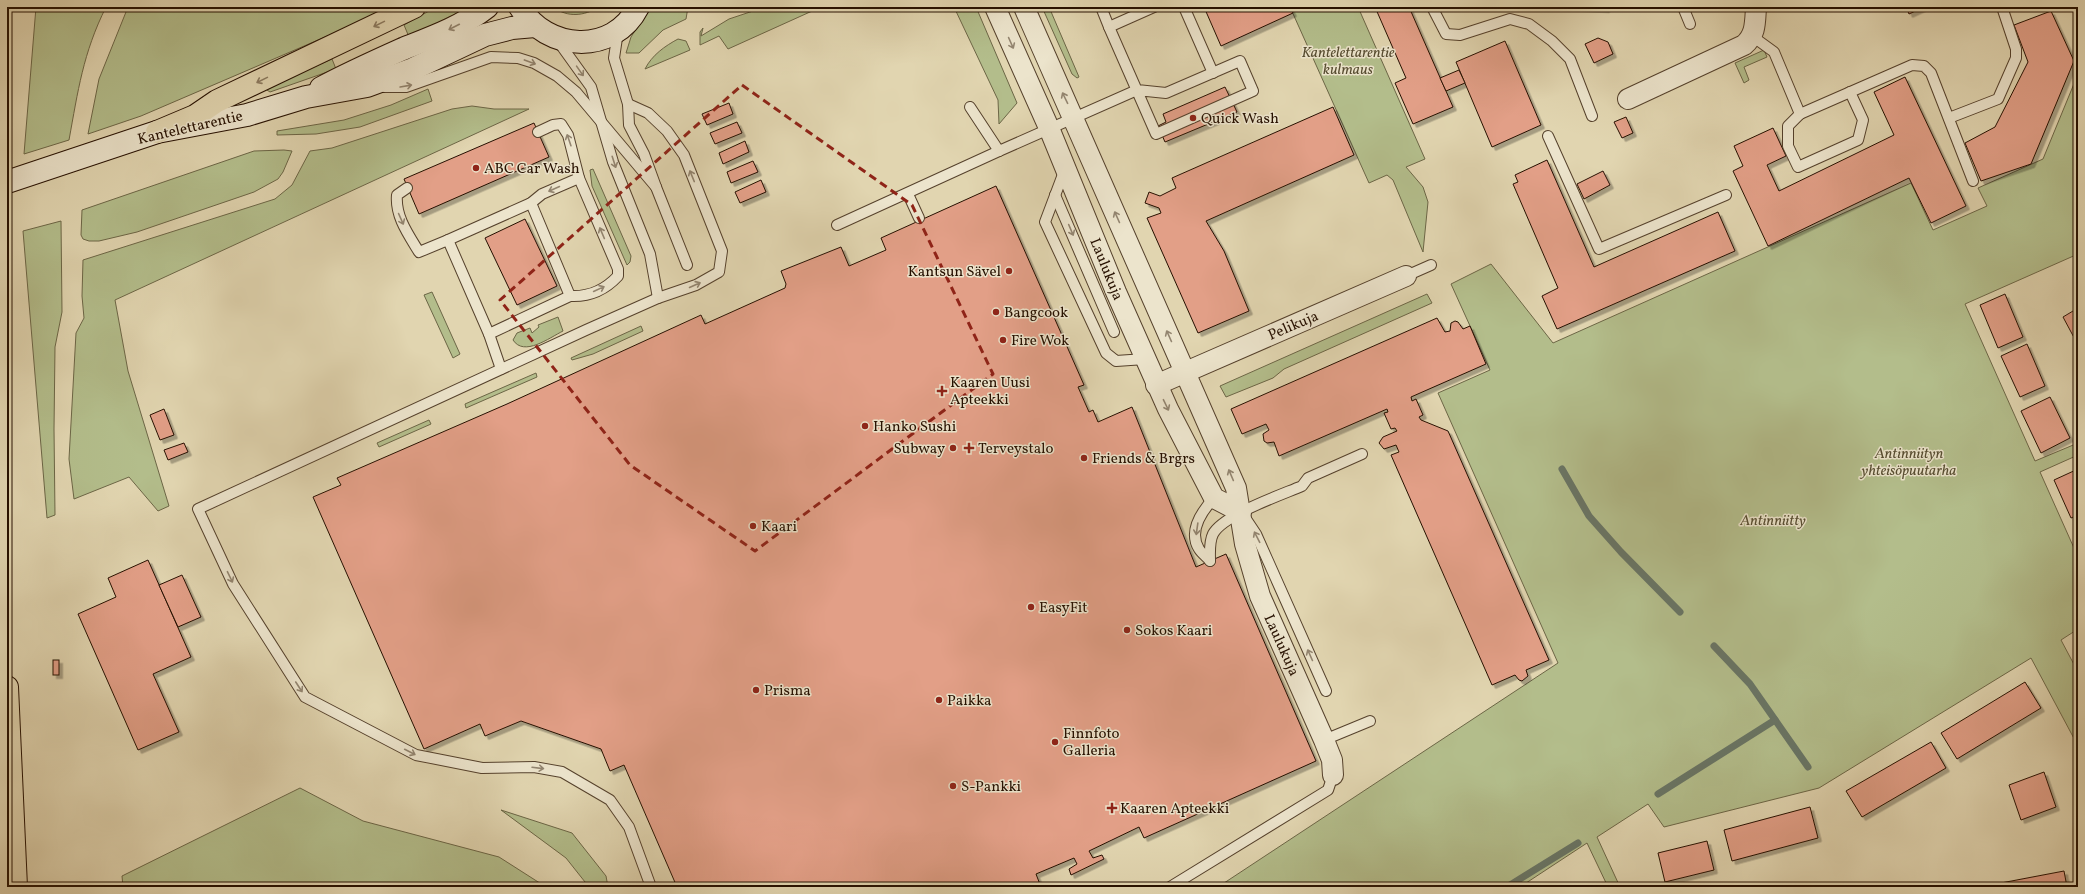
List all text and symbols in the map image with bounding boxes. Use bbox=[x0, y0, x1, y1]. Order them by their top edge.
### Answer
one-way arrow bbox=[373, 21, 385, 28]
one-way arrow bbox=[448, 23, 460, 31]
one-way arrow bbox=[1008, 36, 1015, 48]
park label: Kantelettarentie kulmaus bbox=[1302, 43, 1395, 81]
one-way arrow bbox=[524, 59, 537, 66]
one-way arrow bbox=[576, 65, 584, 76]
one-way arrow bbox=[256, 77, 268, 84]
one-way arrow bbox=[399, 82, 412, 90]
one-way arrow bbox=[1061, 93, 1068, 105]
street label: Kantelettarentie bbox=[136, 106, 245, 151]
place label: Quick Wash bbox=[1201, 109, 1279, 130]
marker: Quick Wash bbox=[1188, 113, 1198, 123]
one-way arrow bbox=[565, 134, 573, 146]
one-way arrow bbox=[611, 156, 618, 169]
place label: ABC Car Wash bbox=[484, 159, 580, 180]
marker: ABC Car Wash bbox=[471, 163, 481, 173]
one-way arrow bbox=[688, 170, 696, 182]
one-way arrow bbox=[548, 185, 560, 193]
one-way arrow bbox=[1113, 212, 1121, 224]
one-way arrow bbox=[398, 213, 405, 225]
one-way arrow bbox=[1067, 224, 1075, 236]
one-way arrow bbox=[598, 228, 606, 240]
street label: Laulukuja bbox=[1084, 235, 1128, 304]
place label: Kantsun Sävel bbox=[908, 262, 1001, 283]
marker: Kantsun Sävel bbox=[1004, 266, 1014, 276]
one-way arrow bbox=[688, 281, 700, 289]
one-way arrow bbox=[593, 285, 605, 292]
place label: Bangcook bbox=[1004, 303, 1068, 324]
street label: Pelikuja bbox=[1265, 306, 1322, 346]
marker: Bangcook bbox=[991, 307, 1001, 317]
place label: Fire Wok bbox=[1011, 331, 1069, 352]
one-way arrow bbox=[1165, 331, 1173, 343]
marker: Fire Wok bbox=[998, 335, 1008, 345]
place label: Kaaren Uusi Apteekki bbox=[950, 373, 1030, 411]
marker: Kaaren Uusi Apteekki bbox=[937, 386, 947, 396]
one-way arrow bbox=[1163, 399, 1170, 411]
place label: Hanko Sushi bbox=[873, 417, 956, 438]
marker: Hanko Sushi bbox=[860, 421, 870, 431]
place label: Subway bbox=[893, 439, 945, 460]
place label: Terveystalo bbox=[978, 439, 1054, 460]
marker: Terveystalo bbox=[963, 442, 975, 454]
marker: Subway bbox=[948, 443, 958, 453]
park label: Antinniityn yhteisöpuutarha bbox=[1860, 444, 1956, 482]
place label: Friends & Brgrs bbox=[1092, 449, 1195, 470]
marker: Friends & Brgrs bbox=[1079, 453, 1089, 463]
one-way arrow bbox=[1226, 469, 1234, 481]
park label: Antinniitty bbox=[1739, 511, 1806, 532]
place label: Kaari bbox=[761, 517, 797, 538]
marker: Kaari bbox=[748, 521, 758, 531]
one-way arrow bbox=[1193, 522, 1201, 535]
one-way arrow bbox=[1252, 531, 1260, 543]
one-way arrow bbox=[227, 571, 234, 583]
place label: EasyFit bbox=[1039, 598, 1087, 619]
marker: EasyFit bbox=[1026, 602, 1036, 612]
street label: Laulukuja bbox=[1258, 611, 1304, 680]
place label: Sokos Kaari bbox=[1135, 621, 1212, 642]
marker: Sokos Kaari bbox=[1122, 625, 1132, 635]
one-way arrow bbox=[1306, 650, 1313, 662]
one-way arrow bbox=[295, 681, 303, 692]
place label: Prisma bbox=[764, 681, 811, 702]
marker: Prisma bbox=[751, 685, 761, 695]
place label: Paikka bbox=[947, 691, 992, 712]
marker: Paikka bbox=[934, 695, 944, 705]
place label: Finnfoto Galleria bbox=[1063, 724, 1120, 762]
marker: Finnfoto Galleria bbox=[1050, 737, 1060, 747]
one-way arrow bbox=[404, 749, 416, 756]
one-way arrow bbox=[531, 764, 544, 772]
place label: S-Pankki bbox=[961, 777, 1021, 798]
marker: S-Pankki bbox=[948, 781, 958, 791]
place label: Kaaren Apteekki bbox=[1120, 799, 1229, 820]
marker: Kaaren Apteekki bbox=[1107, 803, 1117, 813]

